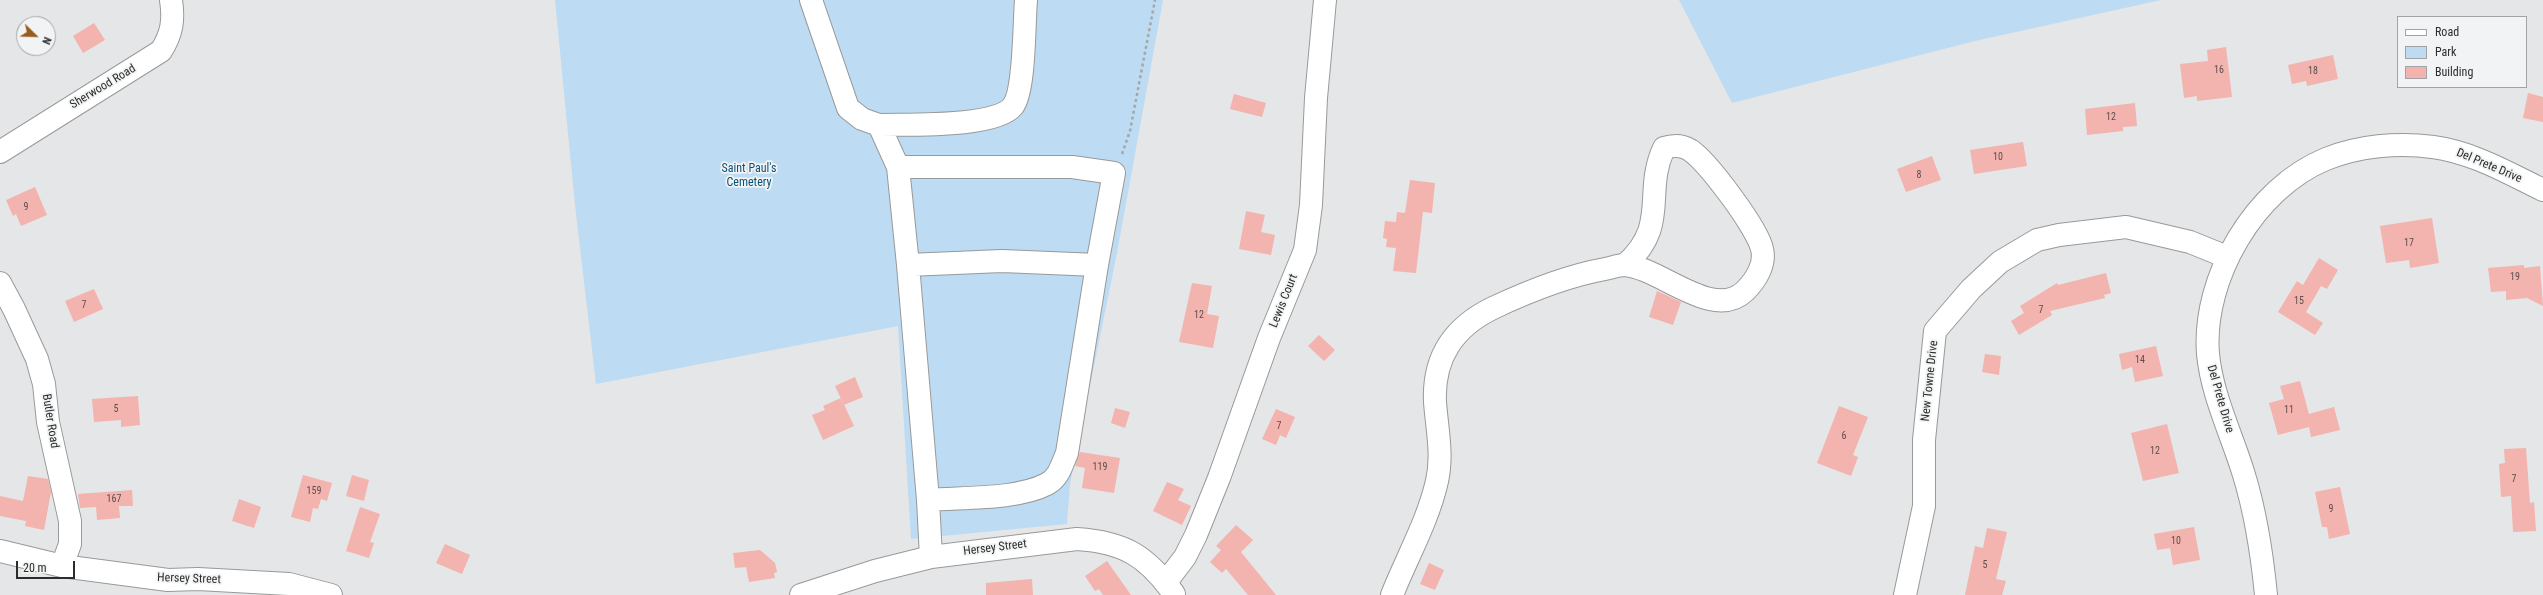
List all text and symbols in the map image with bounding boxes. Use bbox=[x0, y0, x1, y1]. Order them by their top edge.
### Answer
north arrow bbox=[16, 16, 56, 56]
legend bbox=[2397, 16, 2527, 88]
text: Road bbox=[2435, 25, 2459, 39]
text: N bbox=[39, 35, 54, 46]
text: Park bbox=[2435, 45, 2456, 59]
street label: Sherwood Road bbox=[68, 62, 138, 112]
house number: 16 bbox=[2214, 64, 2224, 76]
house number: 18 bbox=[2308, 65, 2318, 77]
text: Building bbox=[2435, 65, 2473, 79]
house number: 12 bbox=[2106, 111, 2116, 123]
street label: Del Prete Drive bbox=[2454, 146, 2524, 186]
house number: 10 bbox=[1993, 151, 2003, 163]
park label: Saint Paul's Cemetery bbox=[722, 162, 776, 190]
house number: 8 bbox=[1917, 169, 1921, 181]
house number: 9 bbox=[24, 201, 28, 213]
house number: 17 bbox=[2404, 237, 2414, 249]
house number: 19 bbox=[2510, 271, 2520, 283]
street label: Lewis Court bbox=[1267, 272, 1301, 330]
house number: 15 bbox=[2294, 295, 2304, 307]
house number: 7 bbox=[82, 299, 86, 311]
house number: 7 bbox=[2039, 304, 2043, 316]
house number: 12 bbox=[1194, 309, 1204, 321]
street label: New Towne Drive bbox=[1919, 340, 1941, 422]
house number: 14 bbox=[2135, 354, 2145, 366]
street label: Del Prete Drive bbox=[2203, 364, 2237, 434]
street label: Butler Road bbox=[39, 393, 61, 449]
house number: 5 bbox=[114, 403, 118, 415]
house number: 11 bbox=[2284, 404, 2294, 416]
house number: 7 bbox=[1277, 420, 1281, 432]
house number: 6 bbox=[1842, 430, 1846, 442]
house number: 12 bbox=[2150, 445, 2160, 457]
house number: 119 bbox=[1093, 461, 1107, 473]
house number: 7 bbox=[2512, 473, 2516, 485]
house number: 159 bbox=[307, 485, 321, 497]
house number: 167 bbox=[107, 493, 121, 505]
house number: 9 bbox=[2329, 503, 2333, 515]
house number: 10 bbox=[2171, 535, 2181, 547]
street label: Hersey Street bbox=[963, 537, 1027, 559]
scale bar bbox=[18, 553, 77, 579]
house number: 5 bbox=[1983, 559, 1987, 571]
text: 20 m bbox=[23, 561, 47, 575]
street label: Hersey Street bbox=[157, 571, 221, 587]

